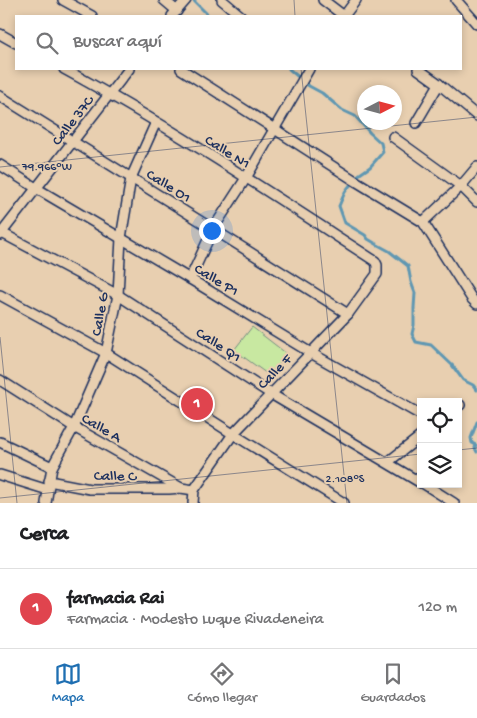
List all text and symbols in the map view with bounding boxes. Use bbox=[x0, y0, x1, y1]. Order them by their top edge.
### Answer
search box bbox=[15, 15, 462, 70]
icon: search bbox=[33, 29, 61, 57]
text: Buscar aquí bbox=[73, 31, 162, 54]
north arrow bbox=[357, 85, 402, 130]
street label: Calle 37C bbox=[49, 92, 99, 150]
street label: Calle N1 bbox=[201, 132, 253, 174]
text: 79.966°W bbox=[21, 161, 72, 175]
street label: Calle O1 bbox=[142, 166, 194, 207]
your location bbox=[199, 218, 225, 244]
street label: Calle P1 bbox=[190, 260, 241, 301]
street label: Calle G bbox=[88, 291, 114, 337]
street label: Calle Q1 bbox=[192, 324, 244, 367]
street label: Calle F bbox=[254, 350, 297, 394]
pin: 1 bbox=[181, 385, 213, 423]
map controls bbox=[417, 398, 462, 488]
button: locate bbox=[417, 398, 462, 443]
street label: Calle A bbox=[78, 410, 125, 448]
button: layers bbox=[417, 443, 462, 488]
street label: Calle C bbox=[94, 468, 137, 486]
text: 2.108°S bbox=[326, 473, 365, 487]
text: Cerca bbox=[20, 523, 68, 548]
text: farmacia Rai bbox=[67, 588, 164, 611]
text: 1 bbox=[33, 599, 39, 618]
text: 120 m bbox=[418, 599, 457, 618]
text: Farmacia · Modesto Luque Rivadeneira bbox=[67, 611, 324, 630]
tab: Mapa bbox=[52, 660, 84, 707]
tab: Cómo llegar bbox=[187, 660, 257, 707]
tab: Guardados bbox=[360, 660, 425, 707]

